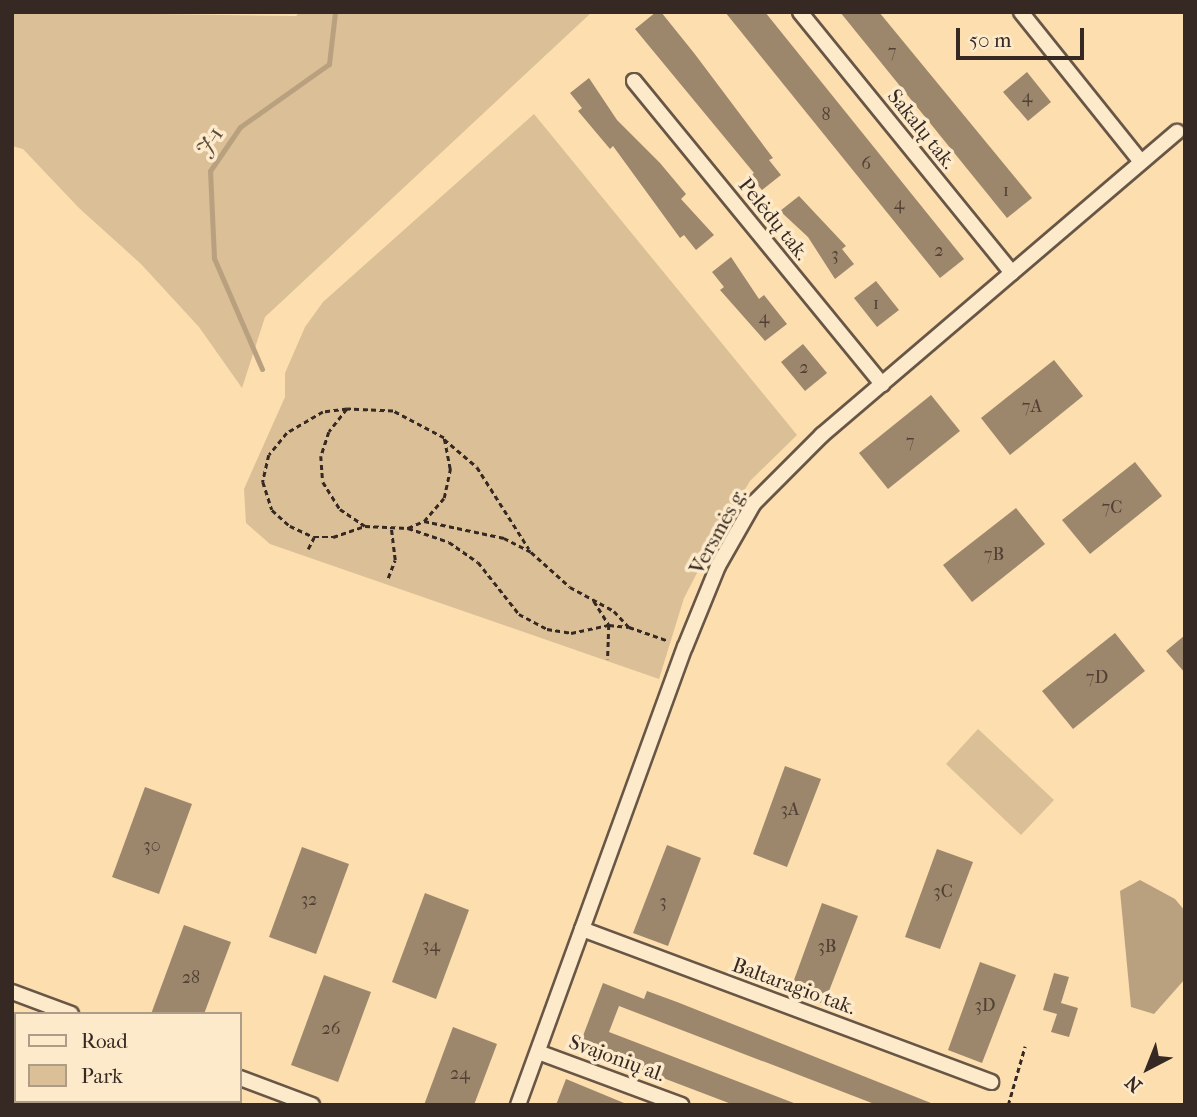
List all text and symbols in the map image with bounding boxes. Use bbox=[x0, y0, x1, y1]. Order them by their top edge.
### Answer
scale bar bbox=[959, 14, 1087, 58]
text: 50 m bbox=[969, 28, 1012, 52]
house number: 7 bbox=[888, 41, 896, 63]
street label: Sakalų tak. bbox=[882, 84, 962, 174]
house number: 4 bbox=[1022, 86, 1032, 108]
house number: 8 bbox=[821, 104, 831, 126]
water label: J-1 bbox=[190, 122, 230, 162]
house number: 6 bbox=[861, 153, 871, 175]
street label: Pelėdų tak. bbox=[733, 173, 815, 265]
house number: 1 bbox=[1003, 180, 1009, 202]
house number: 4 bbox=[894, 193, 904, 215]
house number: 2 bbox=[934, 240, 944, 262]
house number: 3 bbox=[831, 244, 839, 266]
house number: 1 bbox=[873, 293, 879, 315]
house number: 4 bbox=[759, 307, 769, 329]
house number: 2 bbox=[799, 357, 809, 379]
house number: 7A bbox=[1022, 396, 1042, 418]
house number: 7 bbox=[906, 431, 914, 453]
street label: Versmės g. bbox=[684, 483, 752, 579]
house number: 7C bbox=[1102, 497, 1122, 519]
house number: 7B bbox=[984, 544, 1004, 566]
house number: 7D bbox=[1086, 667, 1108, 689]
house number: 3A bbox=[780, 799, 800, 821]
house number: 30 bbox=[143, 835, 161, 857]
house number: 3C bbox=[933, 881, 953, 903]
house number: 32 bbox=[301, 889, 317, 911]
house number: 3 bbox=[659, 891, 667, 913]
house number: 34 bbox=[422, 935, 440, 957]
house number: 3B bbox=[817, 936, 837, 958]
street label: Baltaragio tak. bbox=[729, 952, 859, 1020]
house number: 28 bbox=[182, 967, 200, 989]
house number: 3D bbox=[974, 995, 996, 1017]
legend bbox=[14, 1012, 242, 1103]
house number: 26 bbox=[321, 1018, 341, 1040]
text: Road bbox=[81, 1029, 128, 1053]
street label: Svajonių al. bbox=[565, 1029, 669, 1087]
north arrow bbox=[1113, 1033, 1183, 1103]
house number: 24 bbox=[450, 1063, 470, 1085]
text: Park bbox=[81, 1064, 123, 1088]
text: N bbox=[1121, 1071, 1147, 1097]

